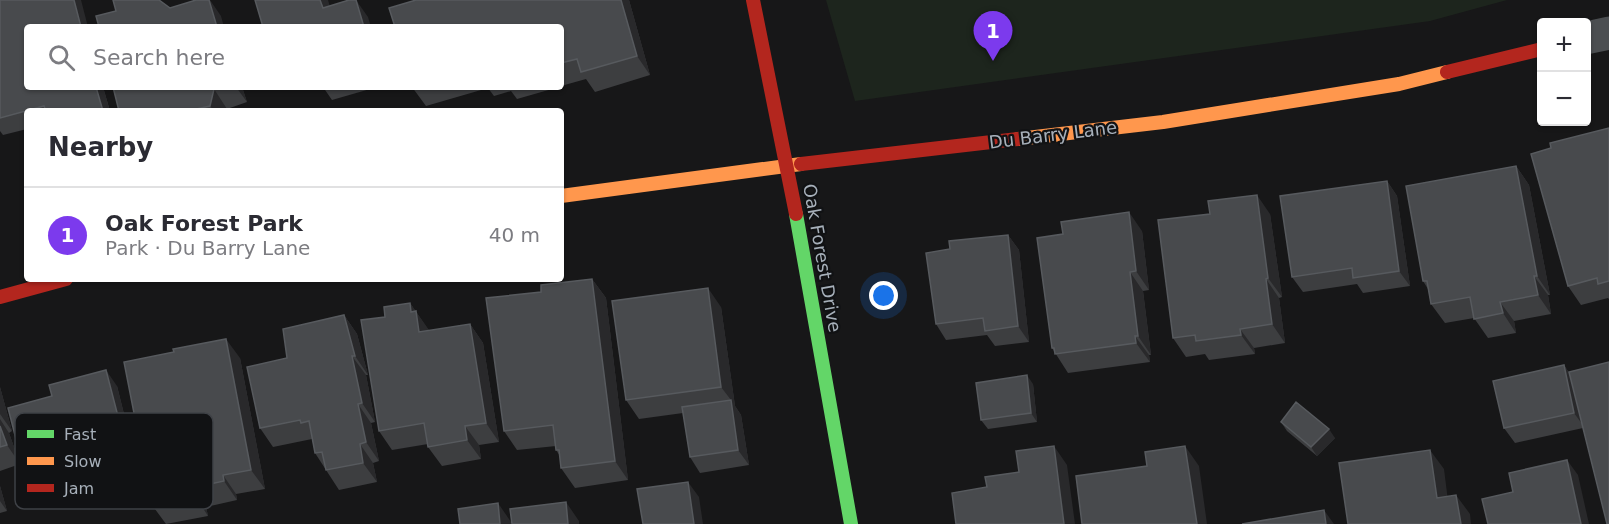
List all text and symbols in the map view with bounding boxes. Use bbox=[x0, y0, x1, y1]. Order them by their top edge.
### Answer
pin: 1 bbox=[974, 11, 1012, 61]
map controls bbox=[1537, 18, 1591, 126]
button: + bbox=[1537, 18, 1591, 72]
search box bbox=[24, 24, 564, 90]
icon: search bbox=[45, 41, 78, 74]
text: Search here bbox=[93, 45, 225, 70]
button: − bbox=[1537, 72, 1591, 126]
street label: Du Barry Lane bbox=[988, 116, 1118, 153]
text: Nearby bbox=[48, 132, 153, 162]
street label: Oak Forest Drive bbox=[799, 182, 846, 334]
text: Oak Forest Park bbox=[105, 211, 303, 236]
text: 1 bbox=[61, 223, 74, 247]
text: 40 m bbox=[489, 223, 540, 247]
text: Park · Du Barry Lane bbox=[105, 236, 310, 260]
your location bbox=[869, 281, 898, 310]
legend bbox=[15, 413, 213, 509]
text: Fast bbox=[64, 425, 96, 444]
text: Slow bbox=[64, 452, 101, 471]
text: Jam bbox=[63, 479, 94, 498]

